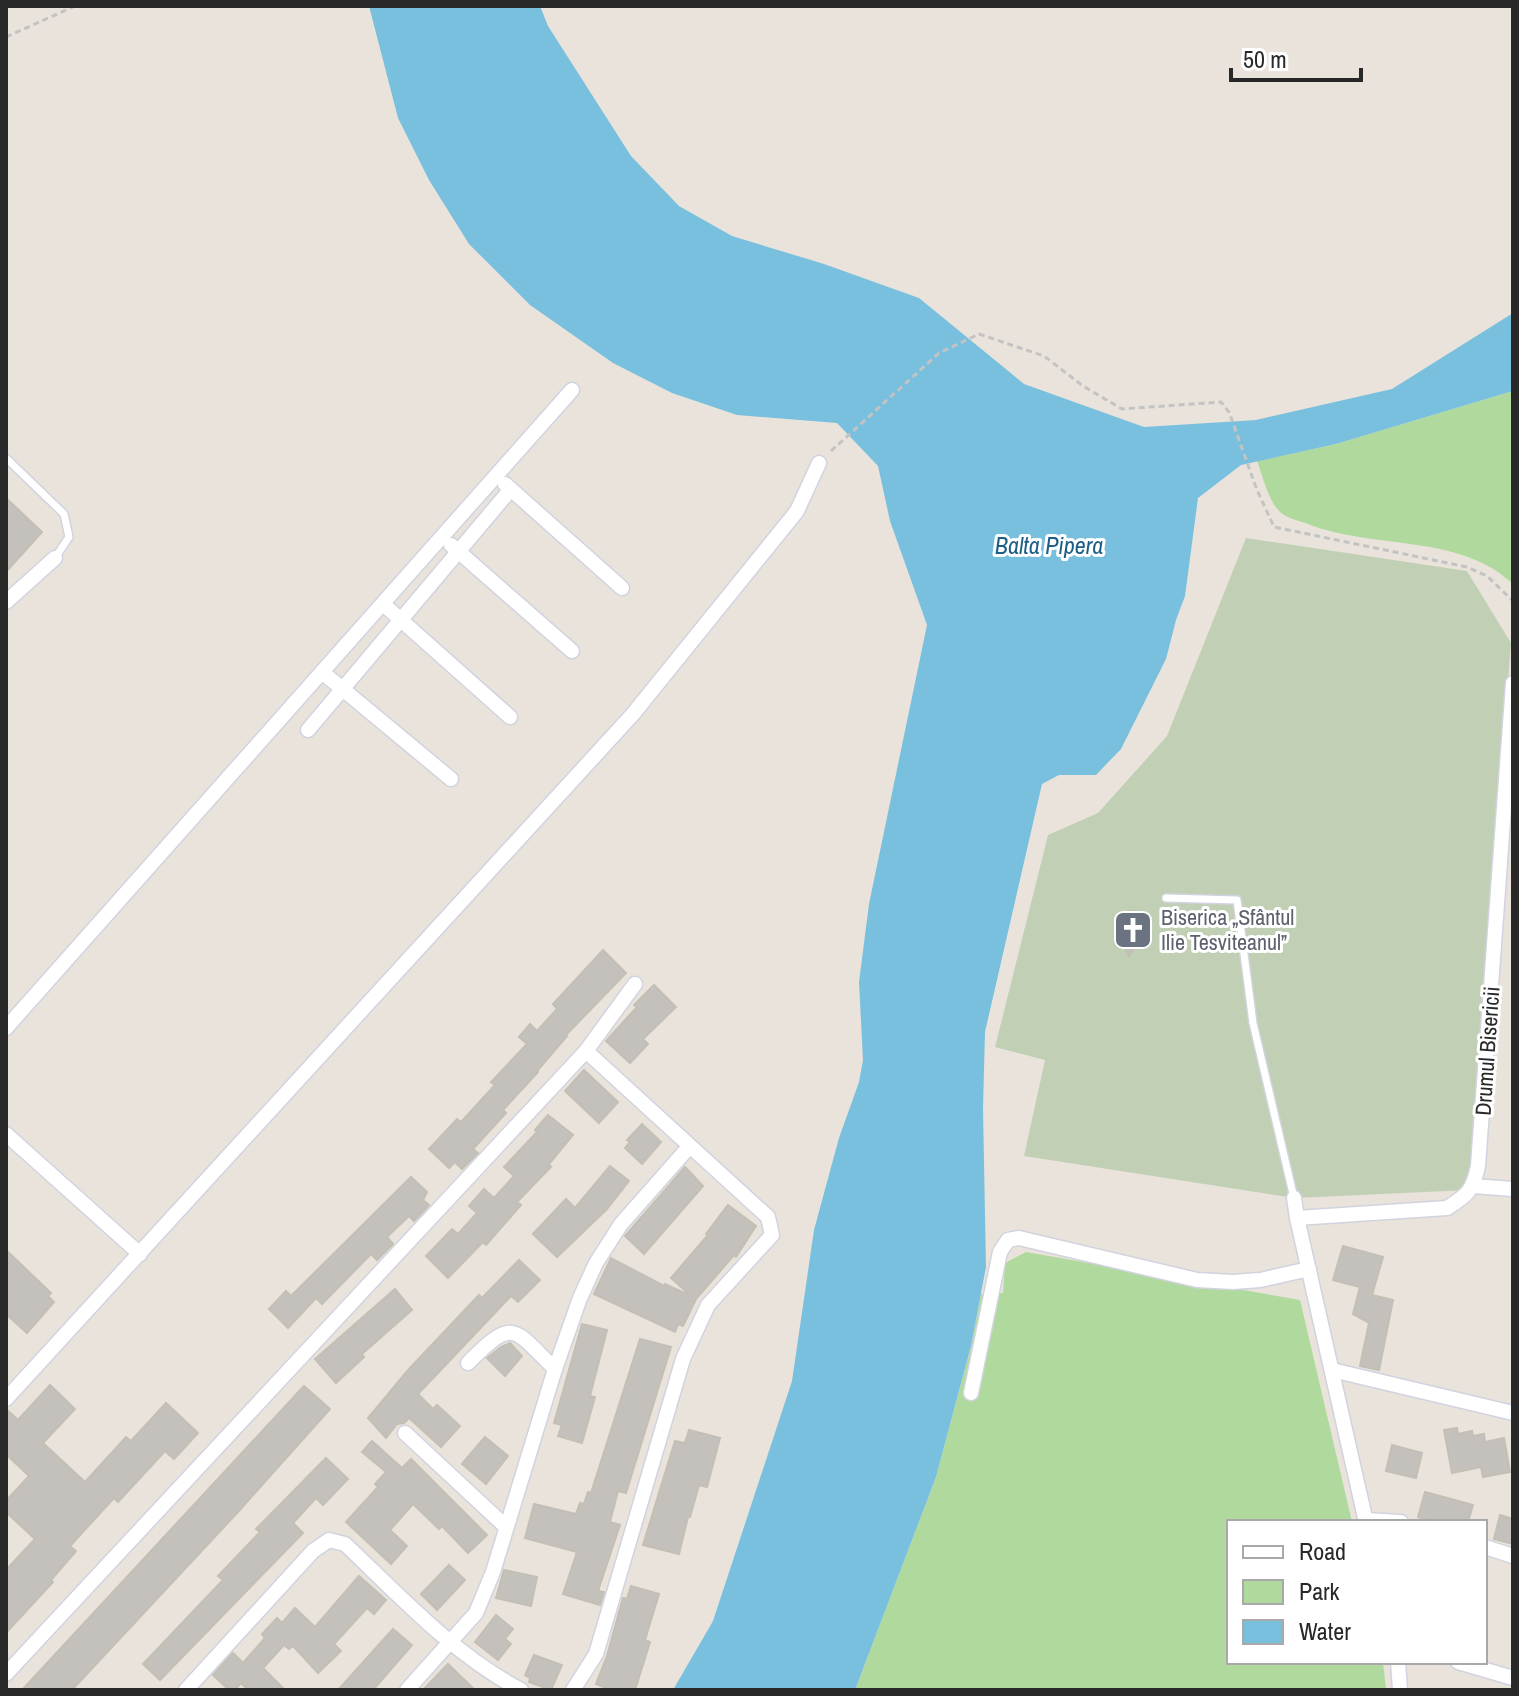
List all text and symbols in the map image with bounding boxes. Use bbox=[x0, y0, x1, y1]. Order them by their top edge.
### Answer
scale bar bbox=[1231, 32, 1361, 82]
text: 50 m bbox=[1243, 43, 1287, 75]
water label: Balta Pipera bbox=[995, 529, 1103, 561]
place label: Biserica „Sfântul Ilie Tesviteanul” bbox=[1161, 902, 1294, 957]
church icon: Biserica „Sfântul Ilie Tesviteanul” bbox=[1112, 909, 1154, 951]
street label: Drumul Bisericii bbox=[1468, 985, 1506, 1117]
legend bbox=[1227, 1520, 1487, 1664]
text: Road bbox=[1299, 1535, 1346, 1567]
text: Park bbox=[1299, 1575, 1340, 1607]
text: Water bbox=[1299, 1615, 1351, 1647]

